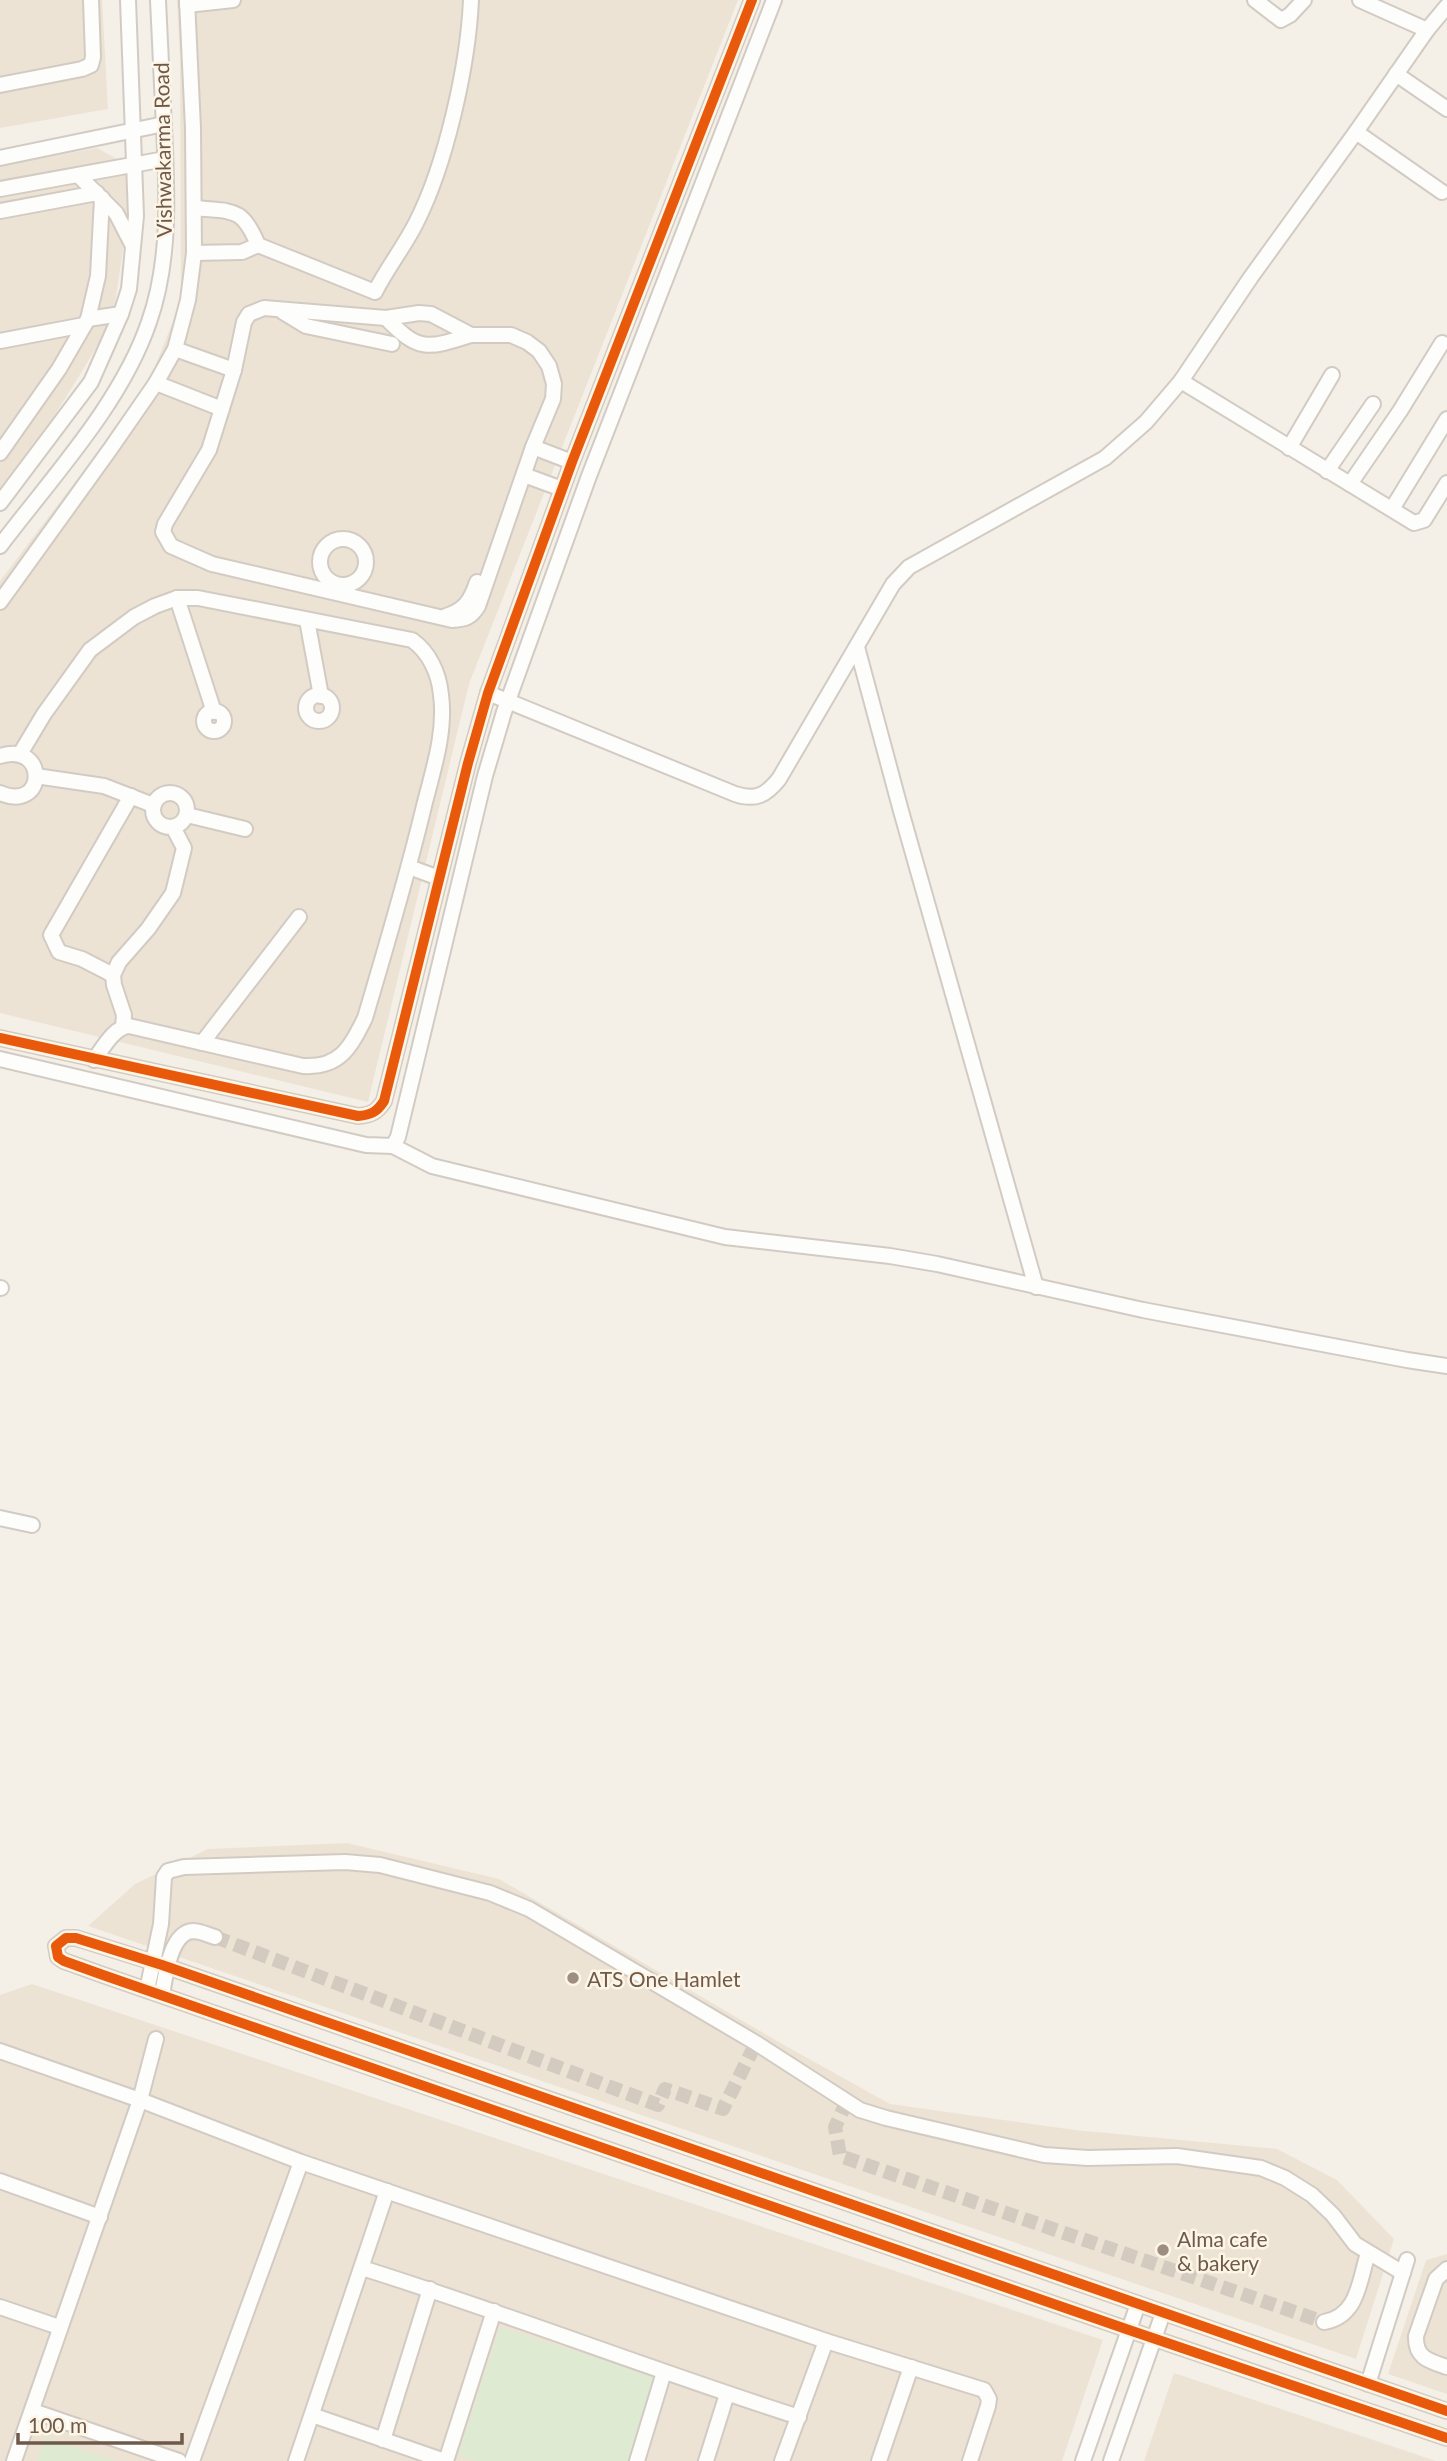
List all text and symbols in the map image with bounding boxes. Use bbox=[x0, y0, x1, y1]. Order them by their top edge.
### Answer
street label: Vishwakarma Road bbox=[148, 62, 176, 238]
place label: ATS One Hamlet bbox=[587, 1966, 741, 1991]
marker: ATS One Hamlet bbox=[565, 1970, 581, 1986]
place label: Alma cafe & bakery bbox=[1177, 2226, 1268, 2275]
marker: Alma cafe & bakery bbox=[1155, 2242, 1171, 2258]
scale bar bbox=[18, 2402, 182, 2446]
text: 100 m bbox=[28, 2412, 87, 2437]

